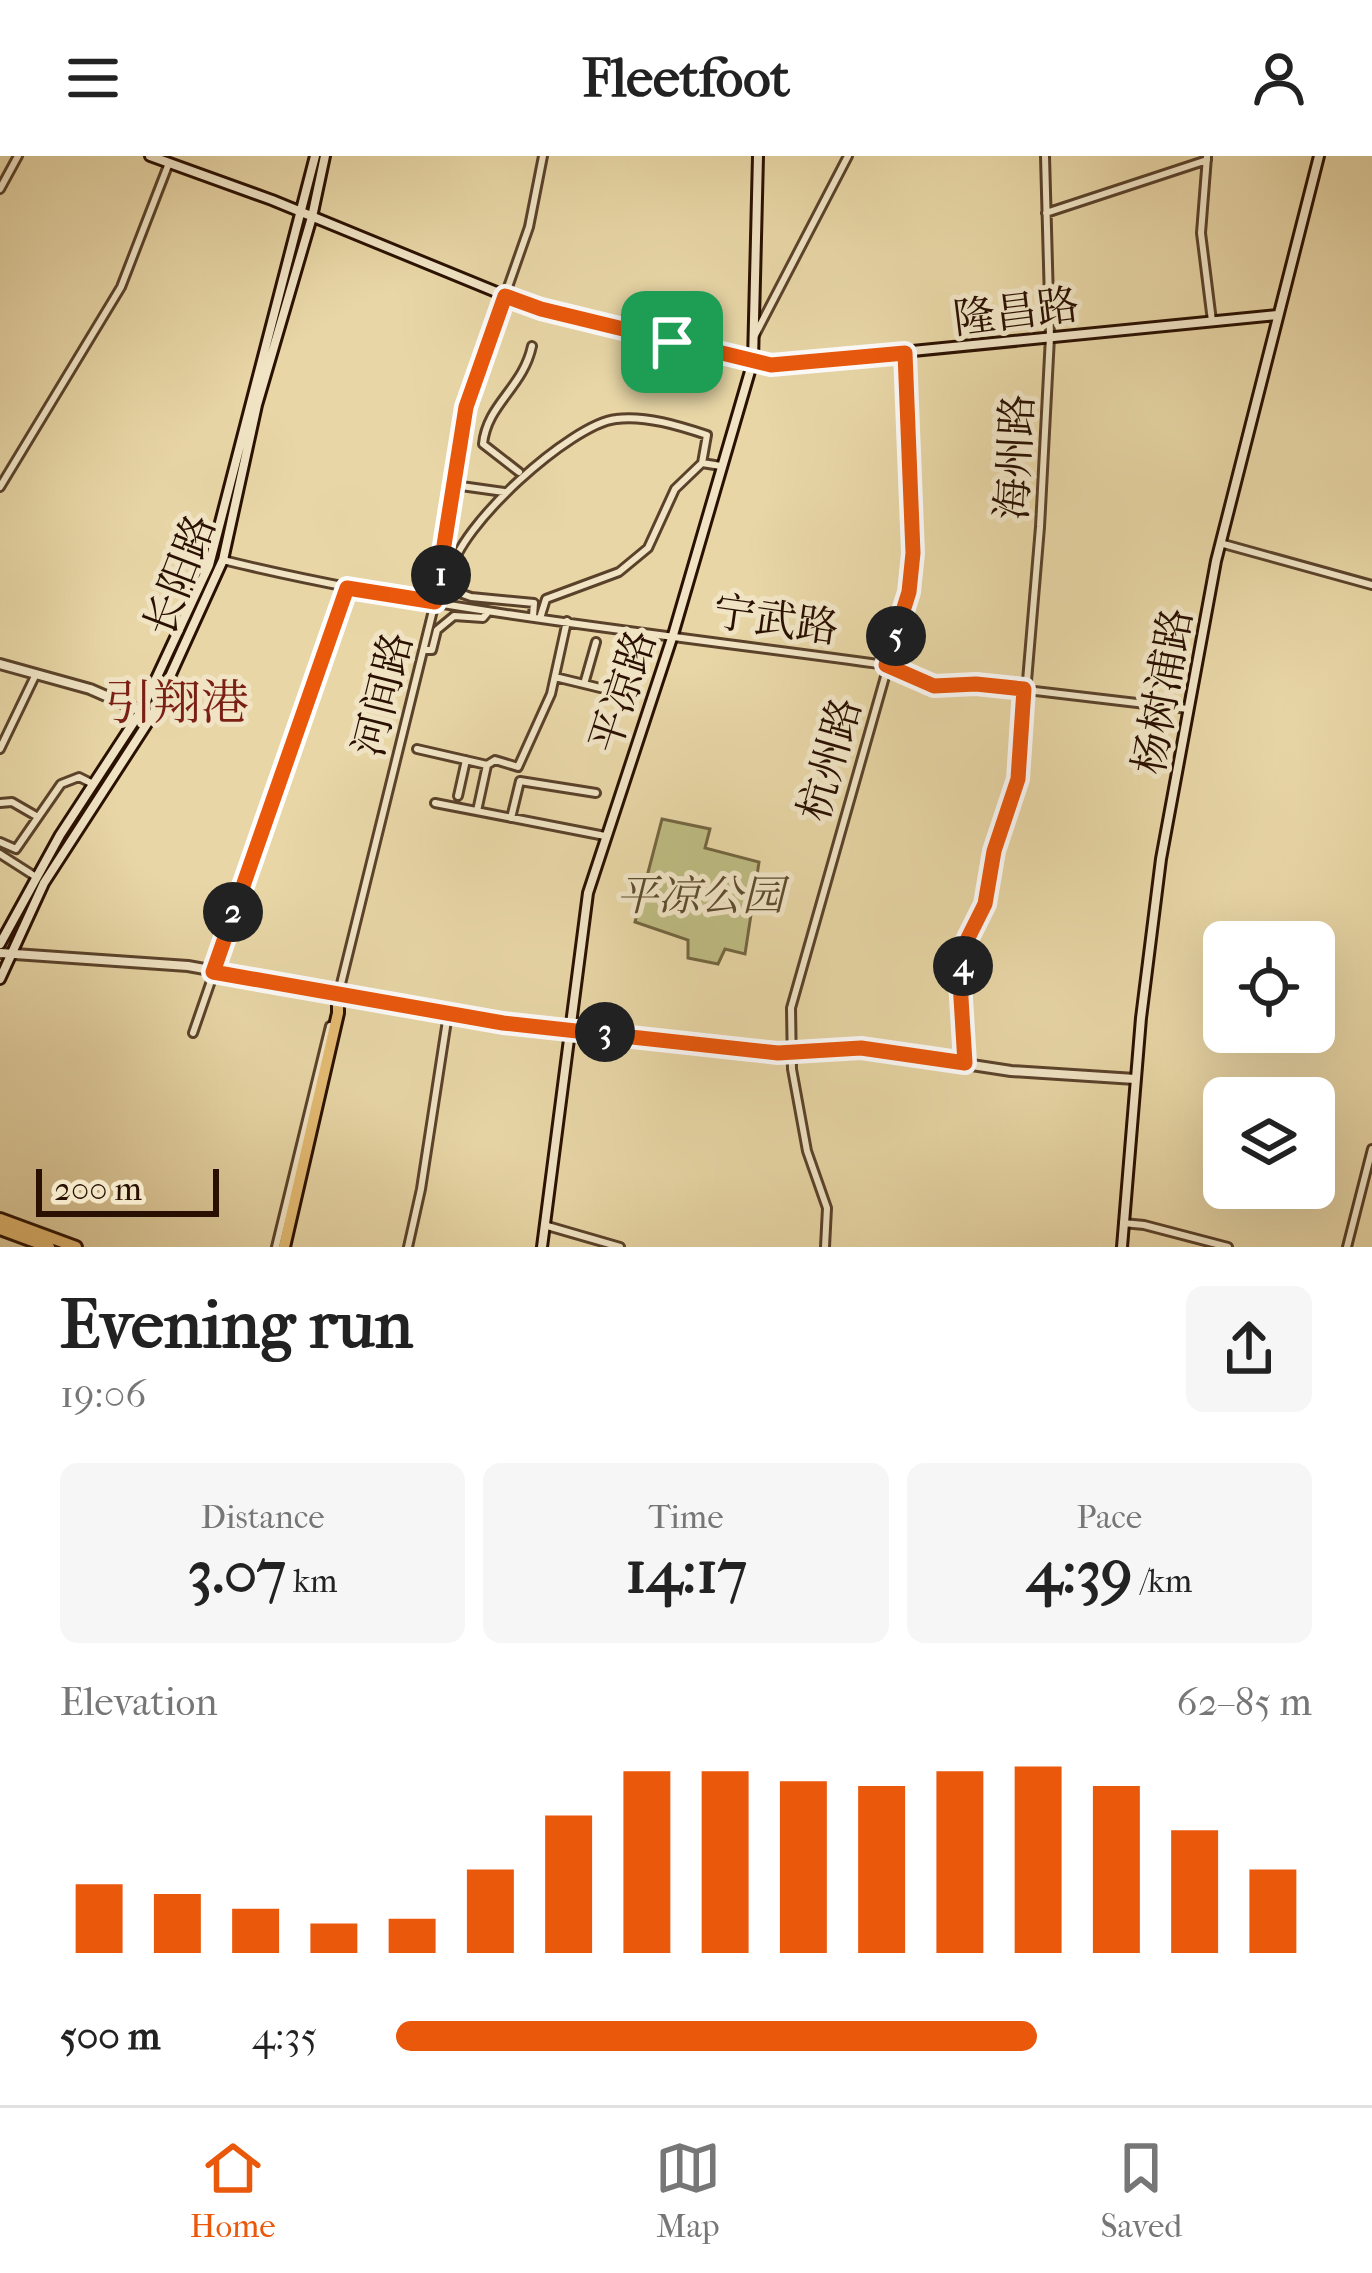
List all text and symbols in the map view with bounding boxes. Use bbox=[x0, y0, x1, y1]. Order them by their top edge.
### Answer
icon: menu bbox=[60, 45, 126, 111]
icon: person bbox=[1246, 45, 1312, 111]
text: Fleetfoot bbox=[582, 47, 790, 110]
street label: 隆昌路 bbox=[951, 280, 1082, 344]
pin bbox=[621, 291, 723, 393]
icon: arrive bbox=[639, 309, 705, 375]
street label: 海州路 bbox=[988, 393, 1043, 521]
street label: 长阳路 bbox=[135, 508, 226, 643]
pin: 1 bbox=[411, 545, 471, 605]
text: 1 bbox=[435, 555, 447, 594]
street label: 宁武路 bbox=[710, 587, 842, 654]
street label: 杨树浦路 bbox=[1125, 604, 1202, 778]
pin: 5 bbox=[866, 606, 926, 666]
text: 5 bbox=[889, 616, 903, 655]
street label: 平凉路 bbox=[581, 624, 666, 759]
street label: 河间路 bbox=[344, 627, 422, 761]
district label: 引翔港 bbox=[105, 675, 249, 731]
street label: 杭州路 bbox=[790, 692, 871, 827]
park label: 平凉公园 bbox=[616, 872, 790, 921]
pin: 2 bbox=[203, 882, 263, 942]
text: 2 bbox=[225, 892, 241, 931]
map controls bbox=[1203, 921, 1335, 1209]
button: locate bbox=[1203, 921, 1335, 1053]
pin: 4 bbox=[933, 936, 993, 996]
text: 4 bbox=[953, 946, 973, 985]
pin: 3 bbox=[575, 1002, 635, 1062]
text: 3 bbox=[598, 1012, 612, 1051]
button: layers bbox=[1203, 1077, 1335, 1209]
scale bar bbox=[36, 1163, 219, 1216]
text: 200 m bbox=[54, 1170, 142, 1209]
button: share bbox=[1186, 1286, 1312, 1412]
text: Evening run bbox=[60, 1287, 413, 1364]
text: 19:06 bbox=[60, 1371, 146, 1417]
text: Distance bbox=[201, 1498, 325, 1537]
text: Time bbox=[648, 1498, 723, 1537]
text: Pace bbox=[1076, 1498, 1142, 1537]
text: 3.07 bbox=[188, 1537, 286, 1608]
text: 14:17 bbox=[625, 1537, 747, 1608]
text: 4:39 bbox=[1027, 1537, 1133, 1608]
text: km bbox=[286, 1562, 338, 1601]
text: /km bbox=[1133, 1562, 1192, 1601]
text: Elevation bbox=[60, 1679, 218, 1725]
text: 62–85 m bbox=[1177, 1679, 1312, 1725]
text: 500 m bbox=[60, 2013, 161, 2059]
text: 4:35 bbox=[252, 2013, 317, 2059]
tab: Home bbox=[190, 2135, 276, 2246]
tab: Map bbox=[655, 2135, 721, 2246]
tab: Saved bbox=[1100, 2135, 1182, 2246]

